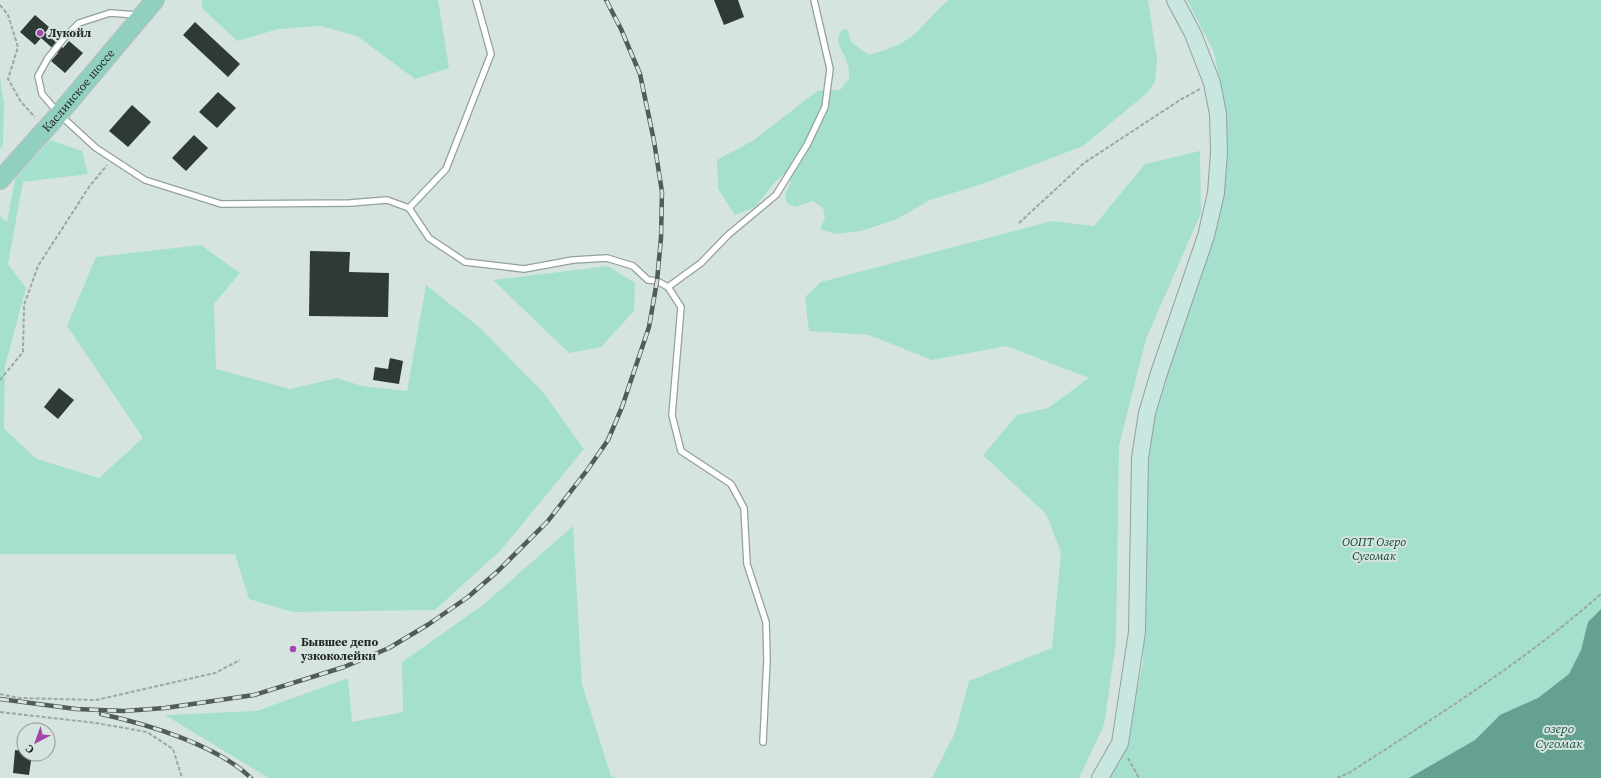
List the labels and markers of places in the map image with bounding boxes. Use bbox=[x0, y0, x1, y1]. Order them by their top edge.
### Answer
place label: Лукойл bbox=[48, 25, 91, 41]
marker: Лукойл bbox=[35, 28, 45, 38]
place label: Бывшее депо узкоколейки bbox=[300, 634, 378, 664]
marker: Бывшее депо узкоколейки bbox=[288, 644, 298, 654]

